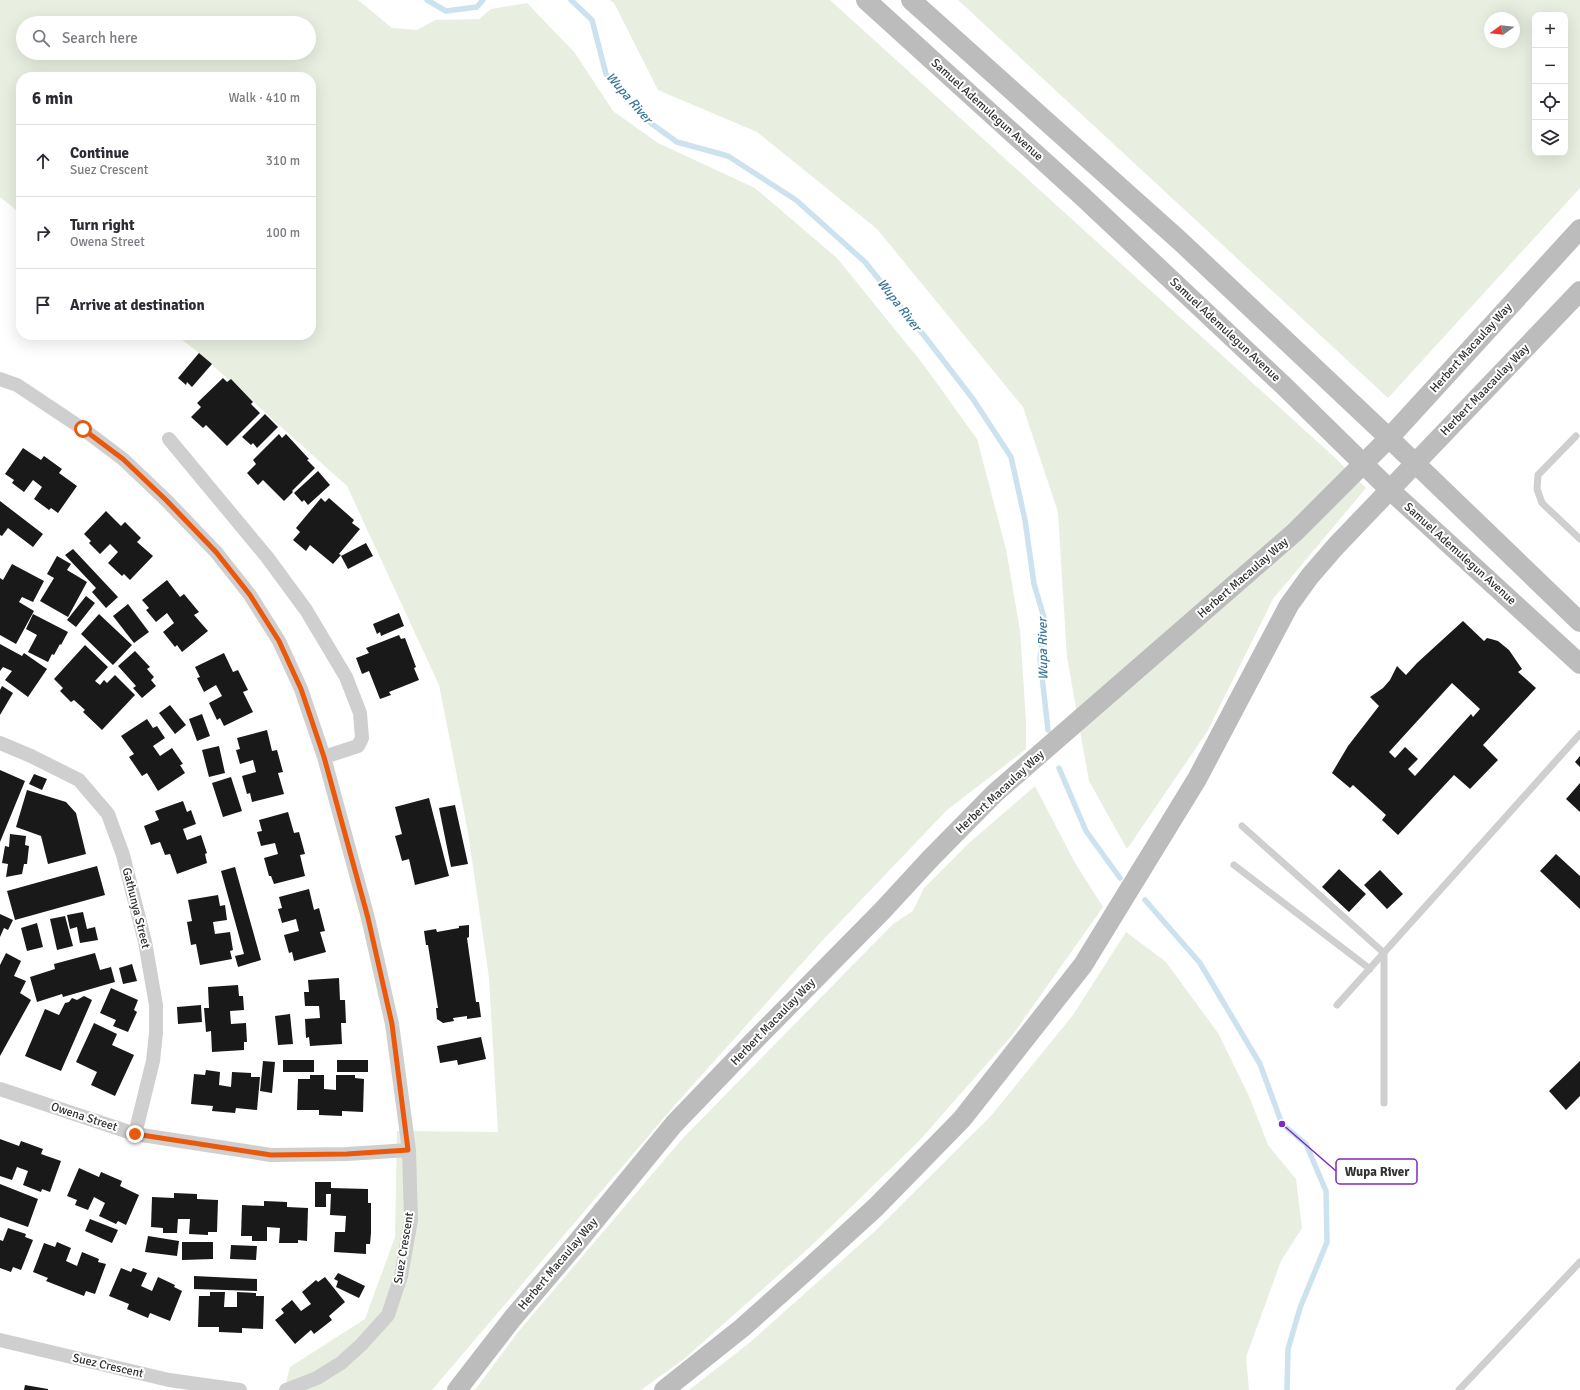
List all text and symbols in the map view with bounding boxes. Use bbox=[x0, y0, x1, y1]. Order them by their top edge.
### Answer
north arrow bbox=[1484, 12, 1520, 48]
map controls bbox=[1532, 12, 1568, 156]
button: + bbox=[1532, 12, 1568, 48]
search box bbox=[16, 16, 316, 60]
icon: search bbox=[30, 27, 52, 49]
text: Search here bbox=[62, 29, 138, 47]
button: − bbox=[1532, 48, 1568, 84]
street label: Samuel Ademulegun Avenue bbox=[928, 56, 1046, 164]
water label: Wupa River bbox=[603, 69, 657, 128]
button: locate bbox=[1532, 84, 1568, 120]
text: 6 min bbox=[32, 88, 73, 109]
text: Walk · 410 m bbox=[229, 90, 300, 106]
button: layers bbox=[1532, 120, 1568, 156]
text: Continue bbox=[70, 144, 129, 162]
icon: ahead bbox=[32, 150, 54, 172]
text: 310 m bbox=[266, 153, 300, 169]
text: Suez Crescent bbox=[70, 162, 148, 178]
text: Turn right bbox=[70, 216, 135, 234]
icon: right bbox=[32, 222, 54, 244]
text: 100 m bbox=[266, 225, 300, 241]
text: Owena Street bbox=[70, 234, 145, 250]
street label: Samuel Ademulegun Avenue bbox=[1167, 275, 1283, 385]
water label: Wupa River bbox=[874, 276, 926, 336]
icon: arrive bbox=[32, 294, 54, 316]
text: Arrive at destination bbox=[70, 296, 205, 314]
street label: Herbert Macaulay Way bbox=[1427, 300, 1515, 396]
street label: Herbert Maacaulay Way bbox=[1437, 341, 1533, 439]
route start bbox=[74, 420, 92, 438]
street label: Samuel Ademulegun Avenue bbox=[1401, 500, 1519, 608]
street label: Herbert Macaulay Way bbox=[1195, 534, 1292, 622]
water label: Wupa River bbox=[1034, 616, 1052, 680]
street label: Herbert Macaulay Way bbox=[953, 747, 1048, 837]
street label: Gathunya Street bbox=[119, 866, 153, 950]
street label: Herbert Macaulay Way bbox=[728, 975, 819, 1069]
street label: Owena Street bbox=[49, 1099, 119, 1135]
route end bbox=[126, 1125, 144, 1143]
callout: Wupa River bbox=[1336, 1159, 1417, 1184]
text: Wupa River bbox=[1345, 1164, 1410, 1180]
street label: Suez Crescent bbox=[391, 1211, 417, 1285]
street label: Herbert Macaulay Way bbox=[515, 1215, 601, 1313]
street label: Suez Crescent bbox=[71, 1351, 145, 1381]

